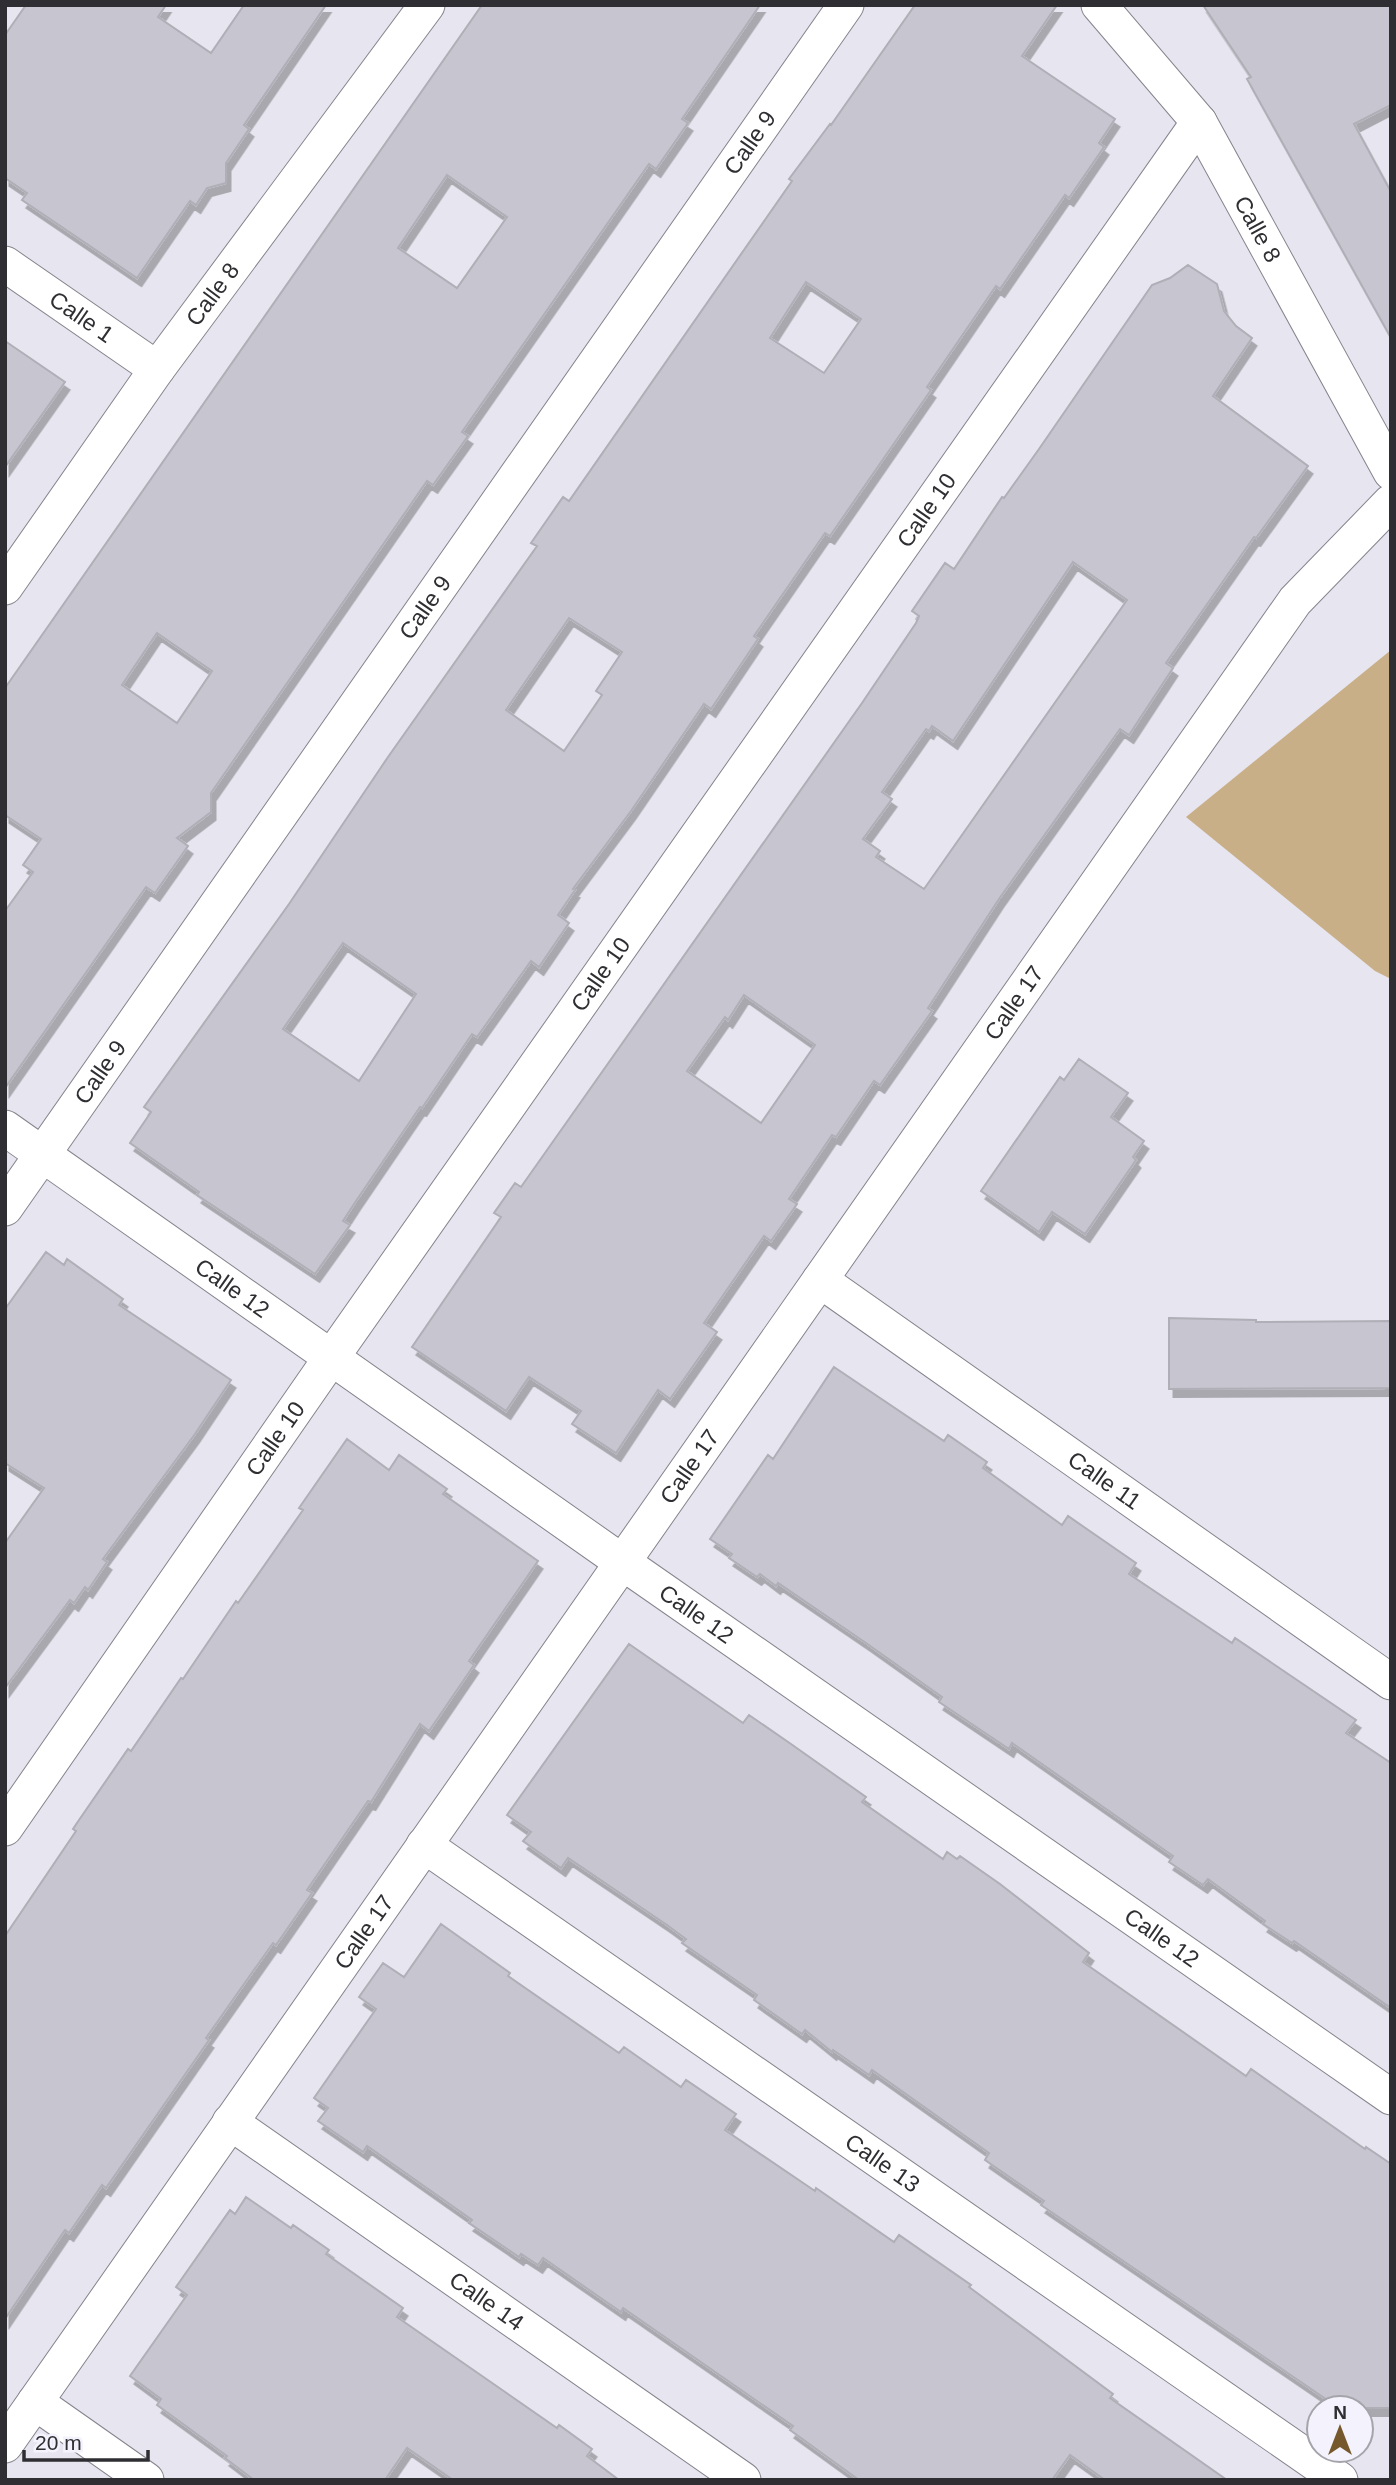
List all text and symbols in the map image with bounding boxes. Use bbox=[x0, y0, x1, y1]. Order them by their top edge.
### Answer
street label: Calle 9 bbox=[719, 106, 781, 179]
street label: Calle 8 bbox=[1229, 191, 1286, 267]
street label: Calle 8 bbox=[181, 258, 244, 331]
street label: Calle 1 bbox=[45, 286, 118, 348]
street label: Calle 10 bbox=[891, 468, 961, 552]
street label: Calle 9 bbox=[394, 570, 456, 644]
street label: Calle 10 bbox=[566, 932, 635, 1016]
street label: Calle 17 bbox=[979, 961, 1049, 1045]
street label: Calle 9 bbox=[69, 1035, 131, 1109]
street label: Calle 12 bbox=[190, 1253, 274, 1323]
street label: Calle 10 bbox=[240, 1396, 310, 1481]
street label: Calle 17 bbox=[655, 1425, 724, 1509]
street label: Calle 11 bbox=[1063, 1446, 1146, 1515]
street label: Calle 12 bbox=[654, 1579, 738, 1649]
street label: Calle 17 bbox=[329, 1890, 399, 1974]
street label: Calle 12 bbox=[1120, 1903, 1204, 1972]
street label: Calle 13 bbox=[840, 2128, 925, 2198]
street label: Calle 14 bbox=[445, 2266, 529, 2336]
north arrow bbox=[1305, 2394, 1375, 2464]
text: N bbox=[1333, 2402, 1347, 2423]
scale bar bbox=[24, 2418, 149, 2462]
text: 20 m bbox=[35, 2431, 82, 2454]

